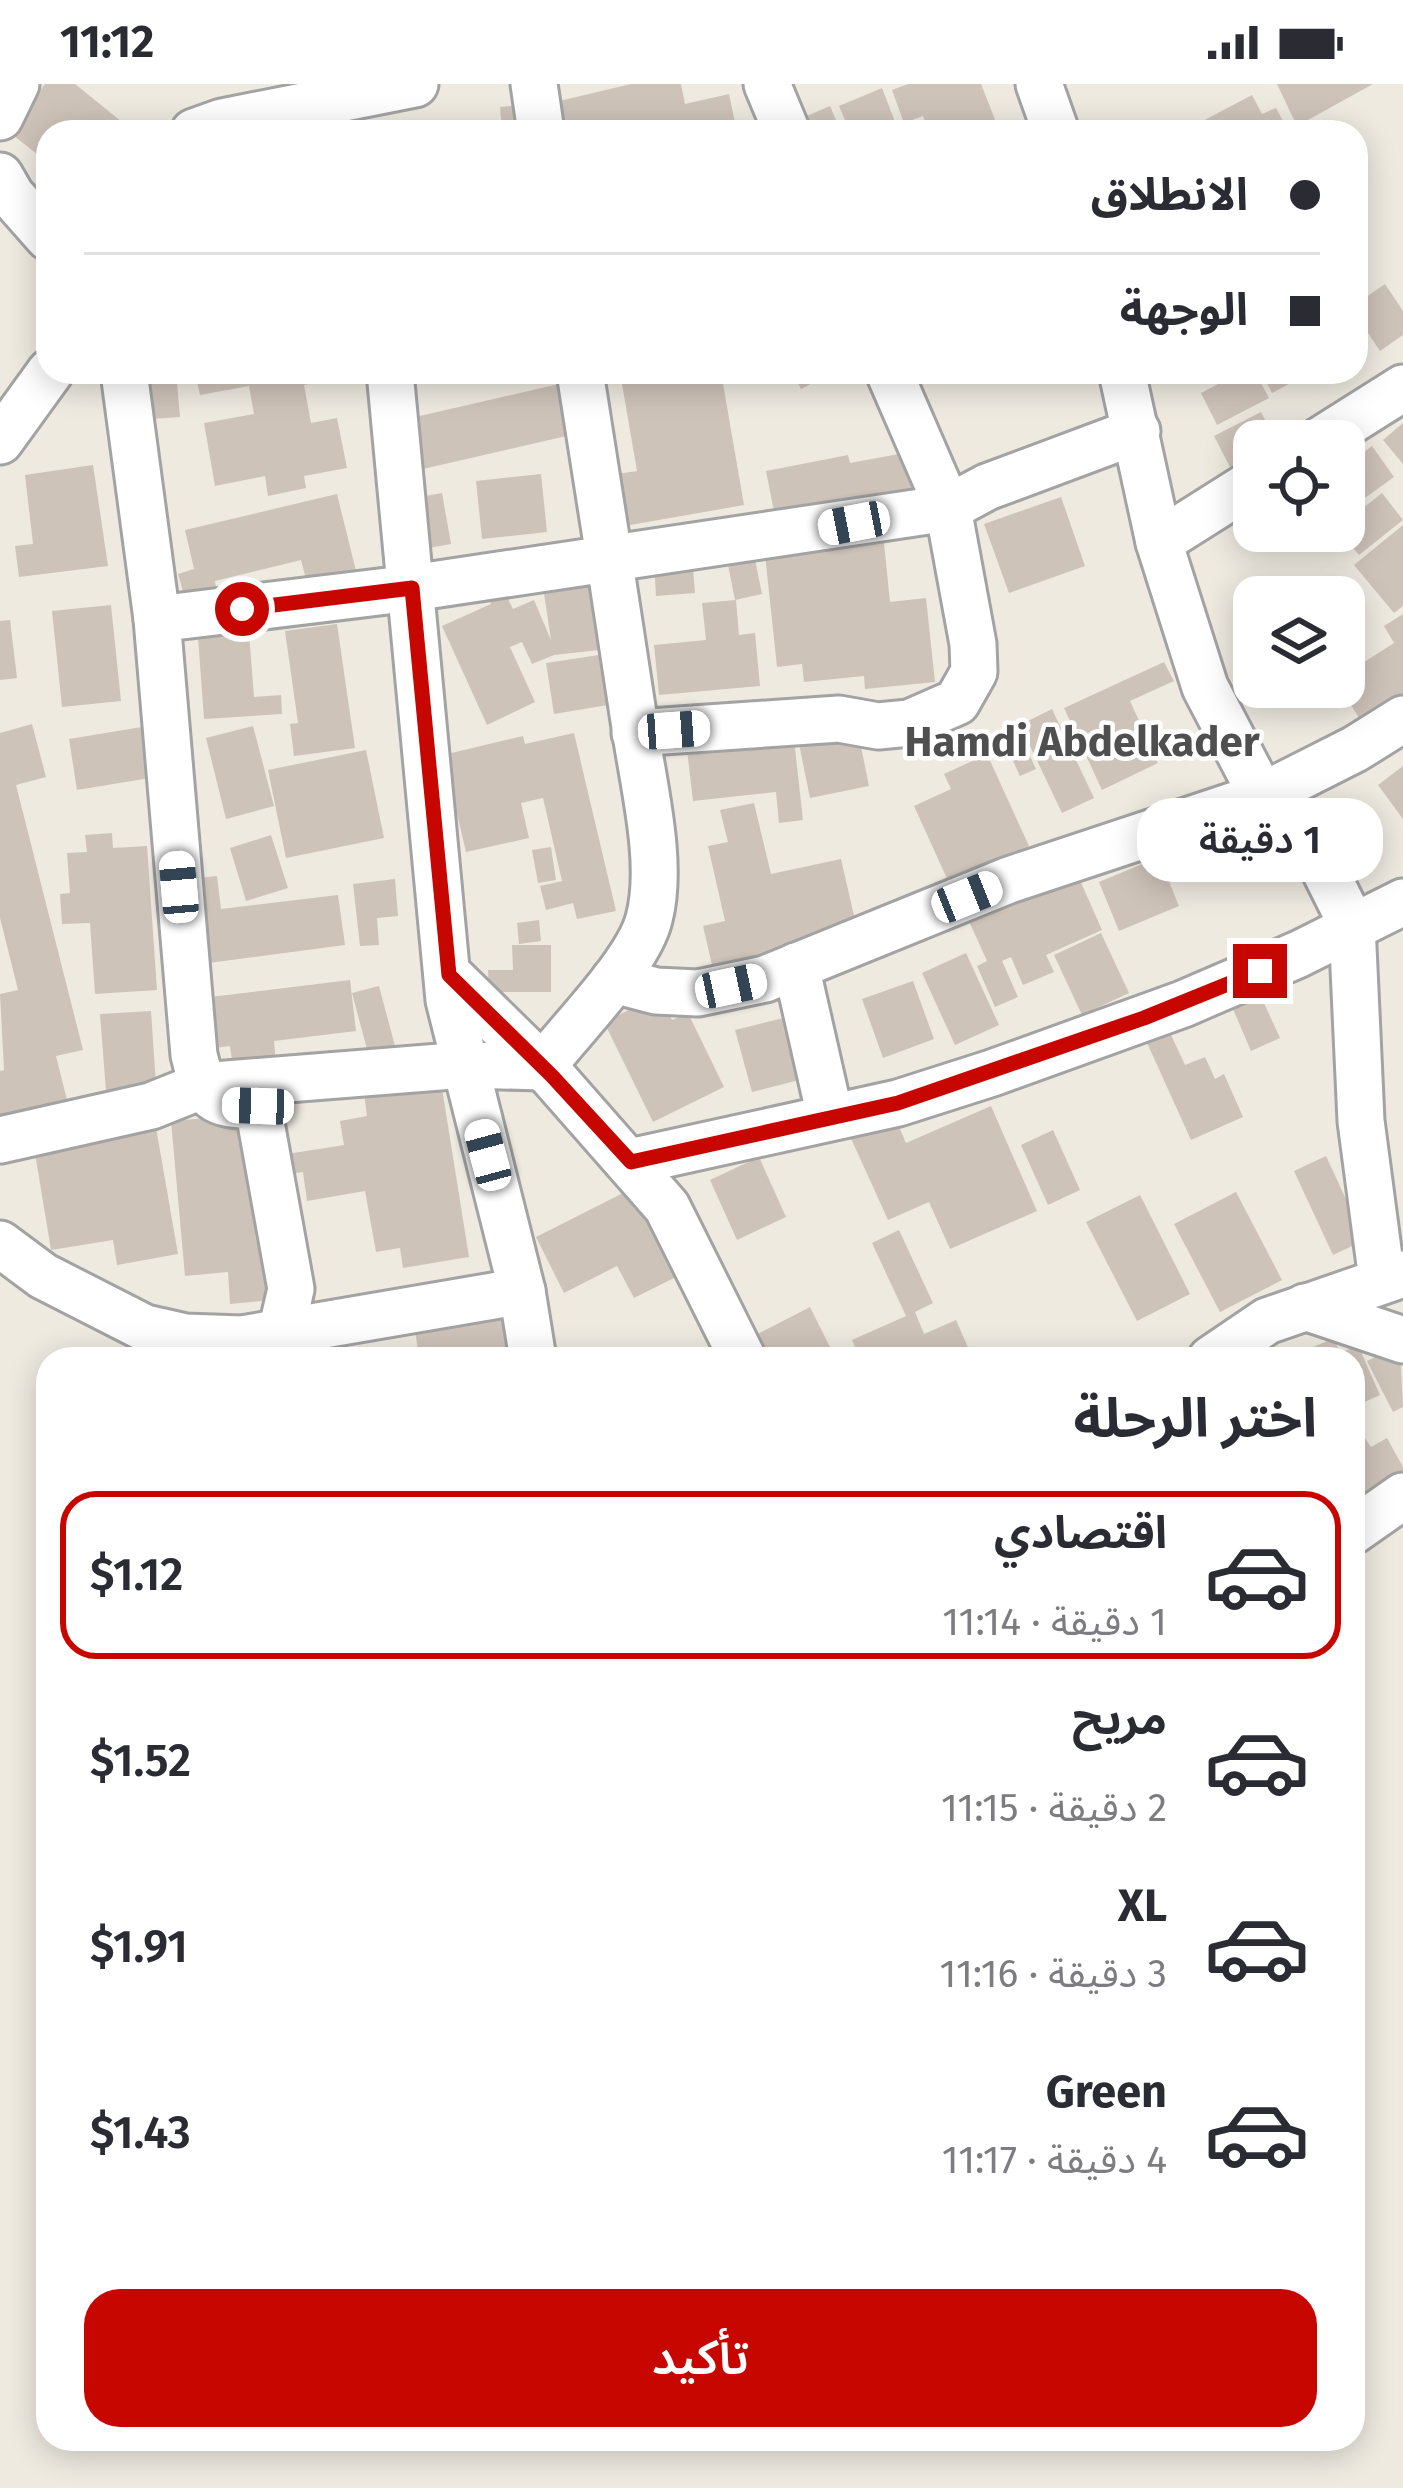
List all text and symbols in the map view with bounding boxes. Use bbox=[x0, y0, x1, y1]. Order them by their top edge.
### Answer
text: 11:12 bbox=[60, 15, 154, 69]
text: الانطلاق bbox=[1091, 168, 1248, 222]
text: الوجهة bbox=[1120, 283, 1248, 337]
map controls bbox=[1233, 420, 1365, 708]
button: locate bbox=[1233, 420, 1365, 552]
car bbox=[815, 498, 893, 548]
button: layers bbox=[1233, 576, 1365, 708]
route start bbox=[215, 582, 269, 636]
car bbox=[637, 710, 711, 750]
district label: Hamdi Abdelkader bbox=[905, 717, 1260, 767]
callout: 1 دقيقة bbox=[1137, 797, 1383, 881]
text: 1 دقيقة bbox=[1199, 817, 1321, 863]
car bbox=[158, 850, 200, 924]
car bbox=[927, 867, 1007, 927]
route end bbox=[1233, 944, 1287, 998]
car bbox=[692, 961, 770, 1011]
car bbox=[221, 1087, 295, 1125]
car bbox=[461, 1116, 515, 1194]
text: اختر الرحلة bbox=[1074, 1387, 1317, 1451]
text: اقتصادي bbox=[994, 1506, 1167, 1560]
icon: car bbox=[1203, 1521, 1311, 1629]
text: $1.12 bbox=[90, 1548, 183, 1602]
text: 1 دقيقة · 11:14 bbox=[942, 1599, 1167, 1645]
text: مريح bbox=[1072, 1692, 1167, 1746]
icon: car bbox=[1203, 1707, 1311, 1815]
text: $1.52 bbox=[90, 1734, 191, 1788]
text: 2 دقيقة · 11:15 bbox=[941, 1785, 1167, 1831]
text: XL bbox=[1118, 1879, 1167, 1933]
icon: car bbox=[1203, 1893, 1311, 2001]
text: $1.91 bbox=[90, 1920, 188, 1974]
text: 3 دقيقة · 11:16 bbox=[940, 1951, 1167, 1997]
text: Green bbox=[1046, 2065, 1167, 2119]
icon: car bbox=[1203, 2079, 1311, 2187]
text: $1.43 bbox=[90, 2106, 191, 2160]
text: 4 دقيقة · 11:17 bbox=[942, 2137, 1167, 2183]
button: تأكيد bbox=[84, 2289, 1317, 2427]

